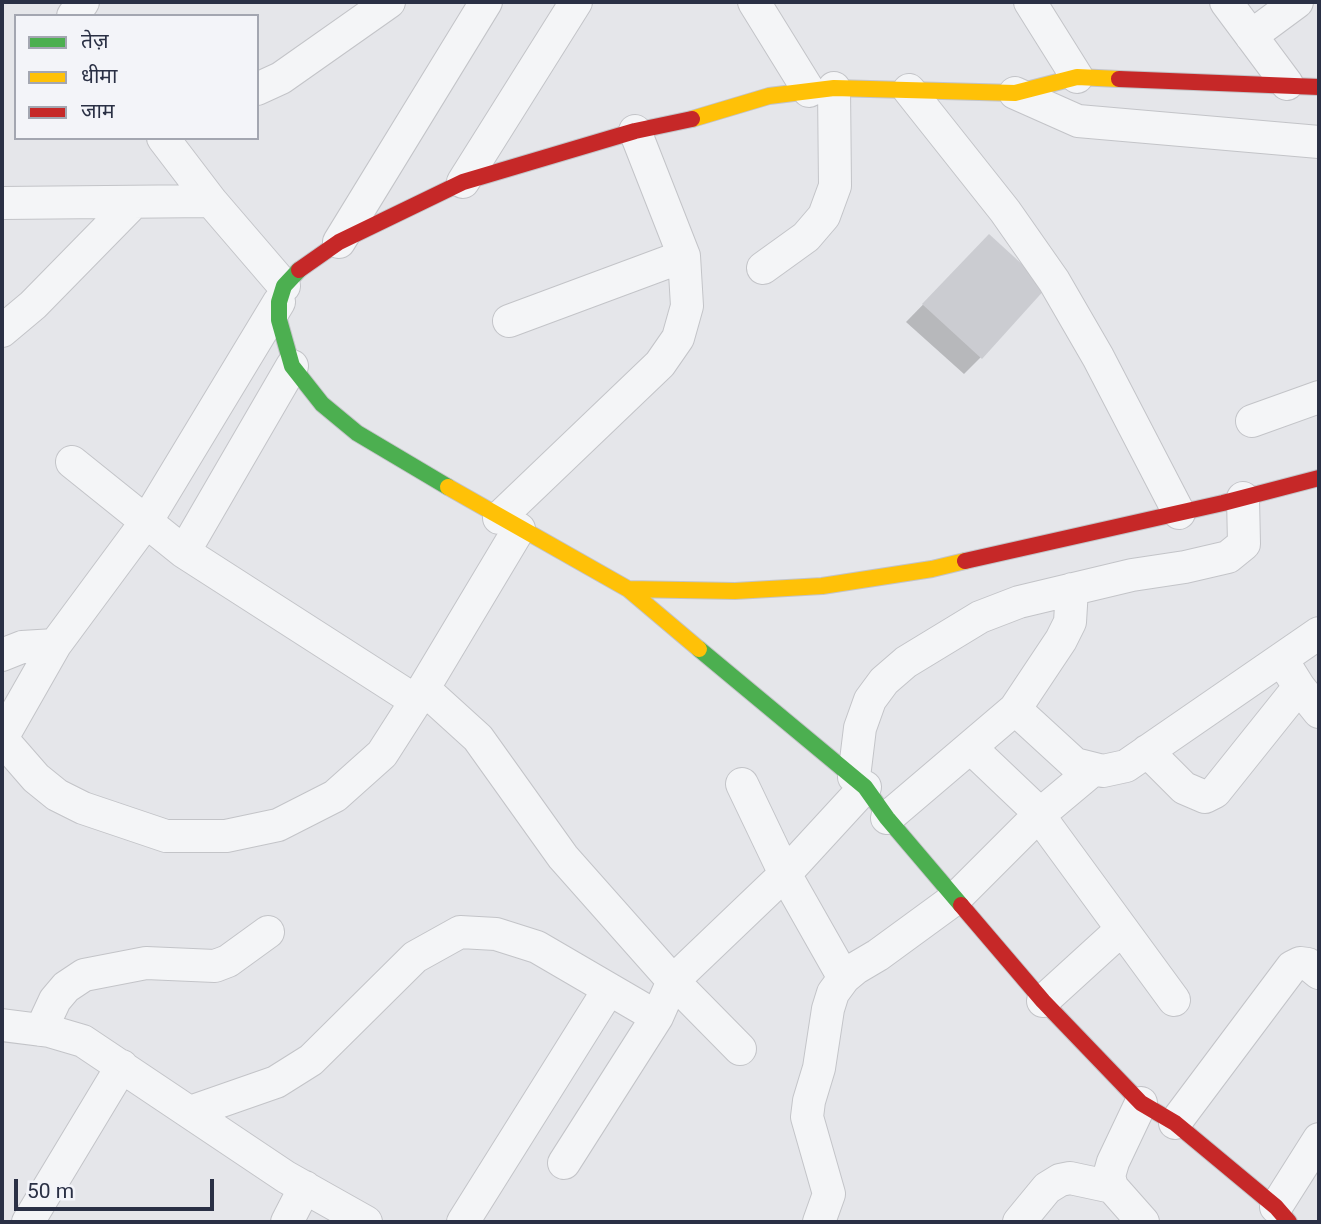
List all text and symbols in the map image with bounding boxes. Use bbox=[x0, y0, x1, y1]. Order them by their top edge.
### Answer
legend bbox=[14, 14, 259, 140]
text: तेज़ bbox=[81, 29, 109, 53]
text: धीमा bbox=[81, 64, 117, 88]
text: जाम bbox=[81, 99, 115, 123]
scale bar bbox=[18, 1164, 217, 1208]
text: 50 m bbox=[27, 1179, 74, 1203]

